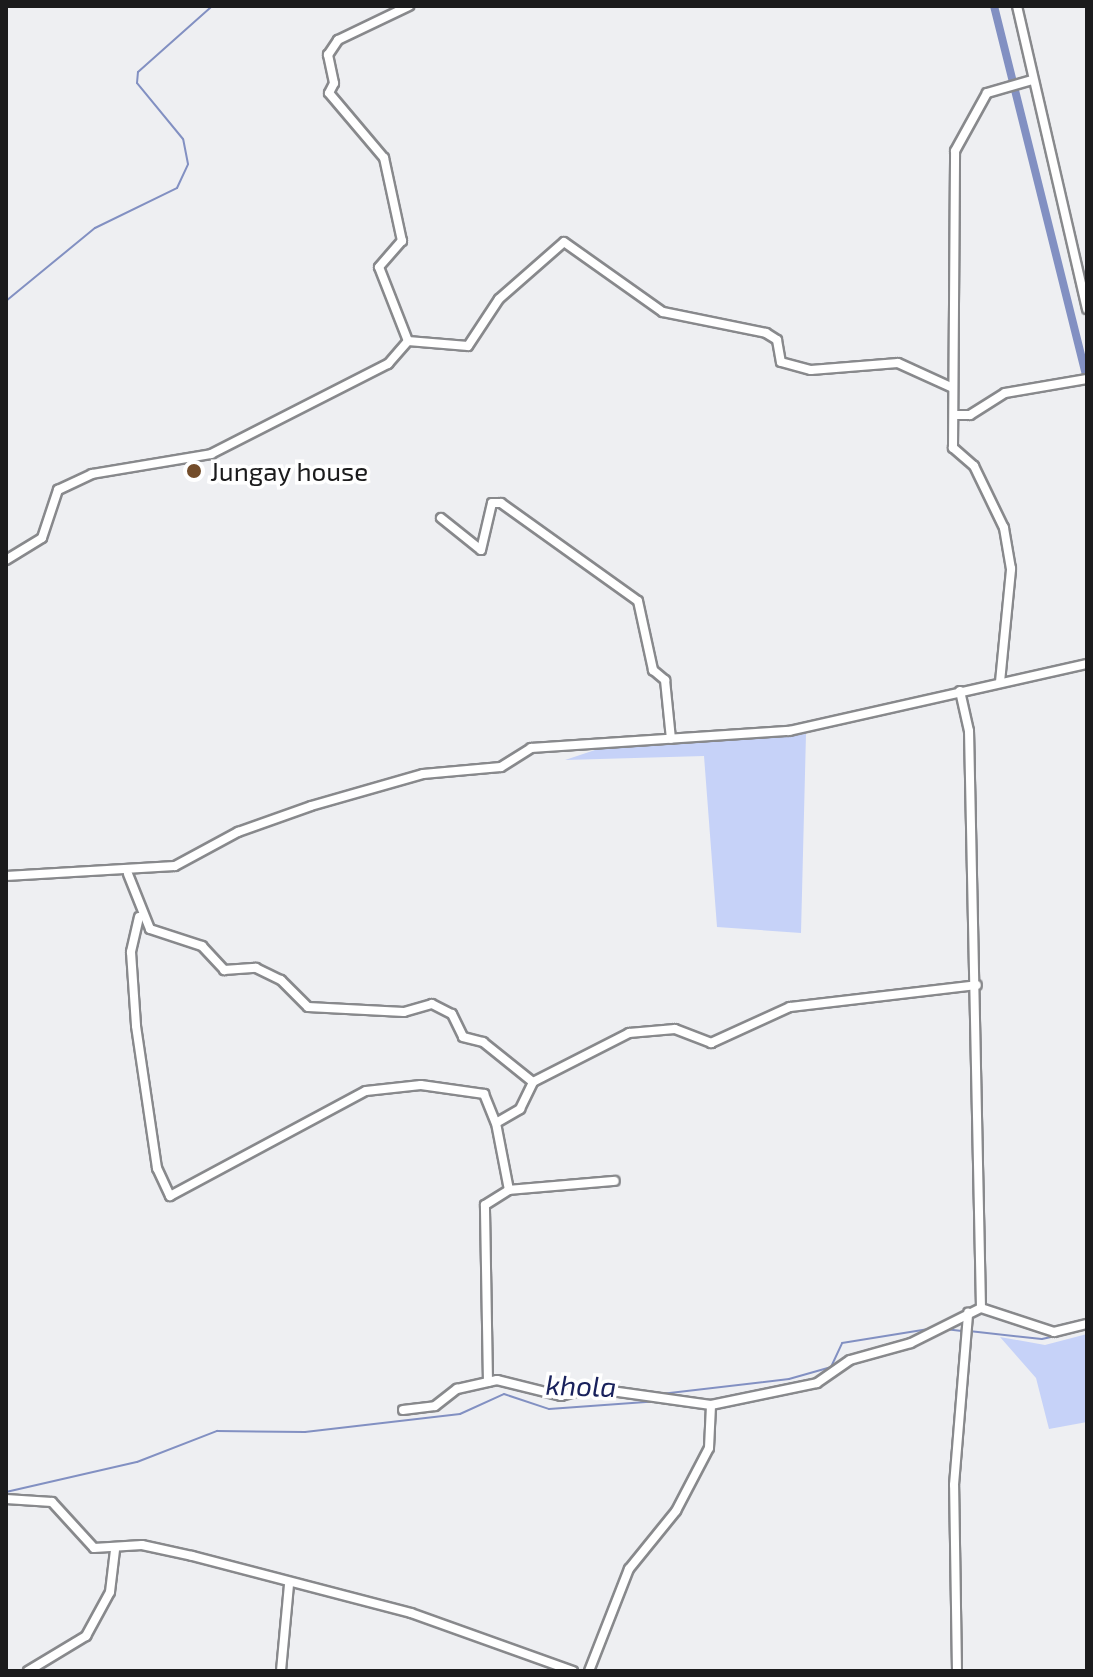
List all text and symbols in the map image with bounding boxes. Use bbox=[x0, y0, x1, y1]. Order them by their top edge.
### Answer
place label: Jungay house bbox=[210, 455, 369, 487]
marker: Jungay house bbox=[185, 462, 203, 480]
water label: khola bbox=[545, 1367, 617, 1403]

